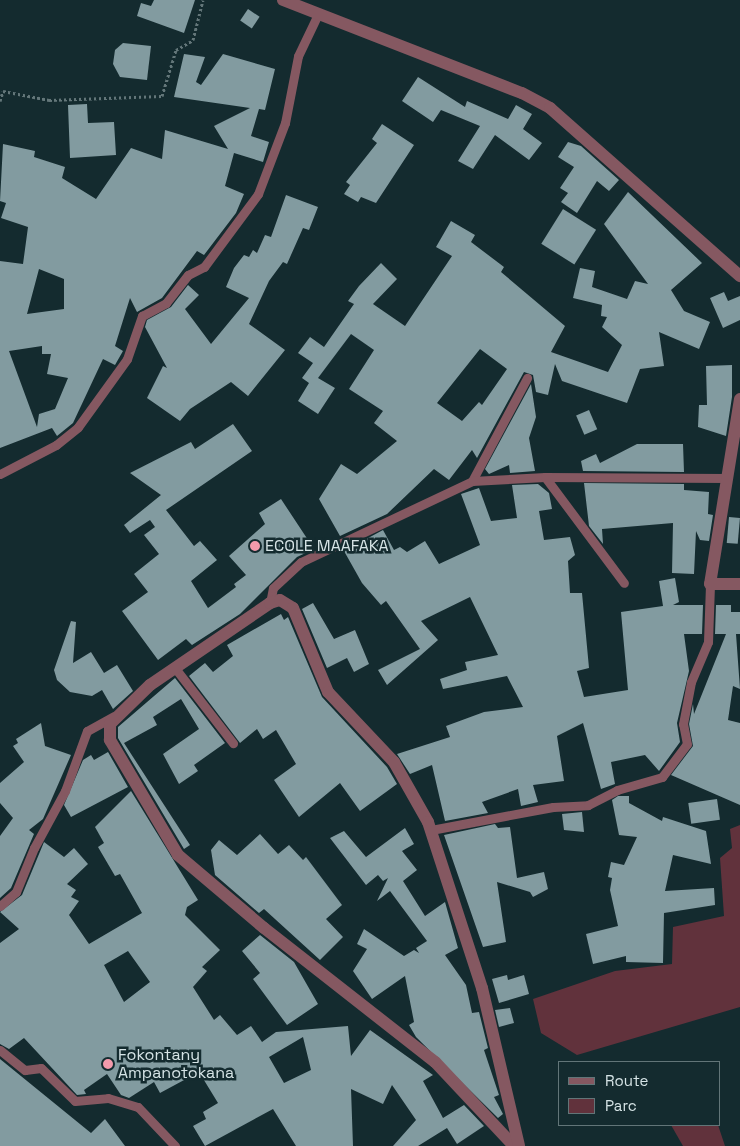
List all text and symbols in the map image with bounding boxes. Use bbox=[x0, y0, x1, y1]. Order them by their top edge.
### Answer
place label: ECOLE MAAFAKA bbox=[265, 536, 389, 556]
marker: ECOLE MAAFAKA bbox=[249, 540, 261, 552]
place label: Fokontany Ampanotokana bbox=[118, 1045, 234, 1083]
marker: Fokontany Ampanotokana bbox=[102, 1058, 114, 1070]
legend bbox=[558, 1061, 720, 1126]
text: Route bbox=[605, 1071, 648, 1090]
text: Parc bbox=[605, 1096, 637, 1115]

